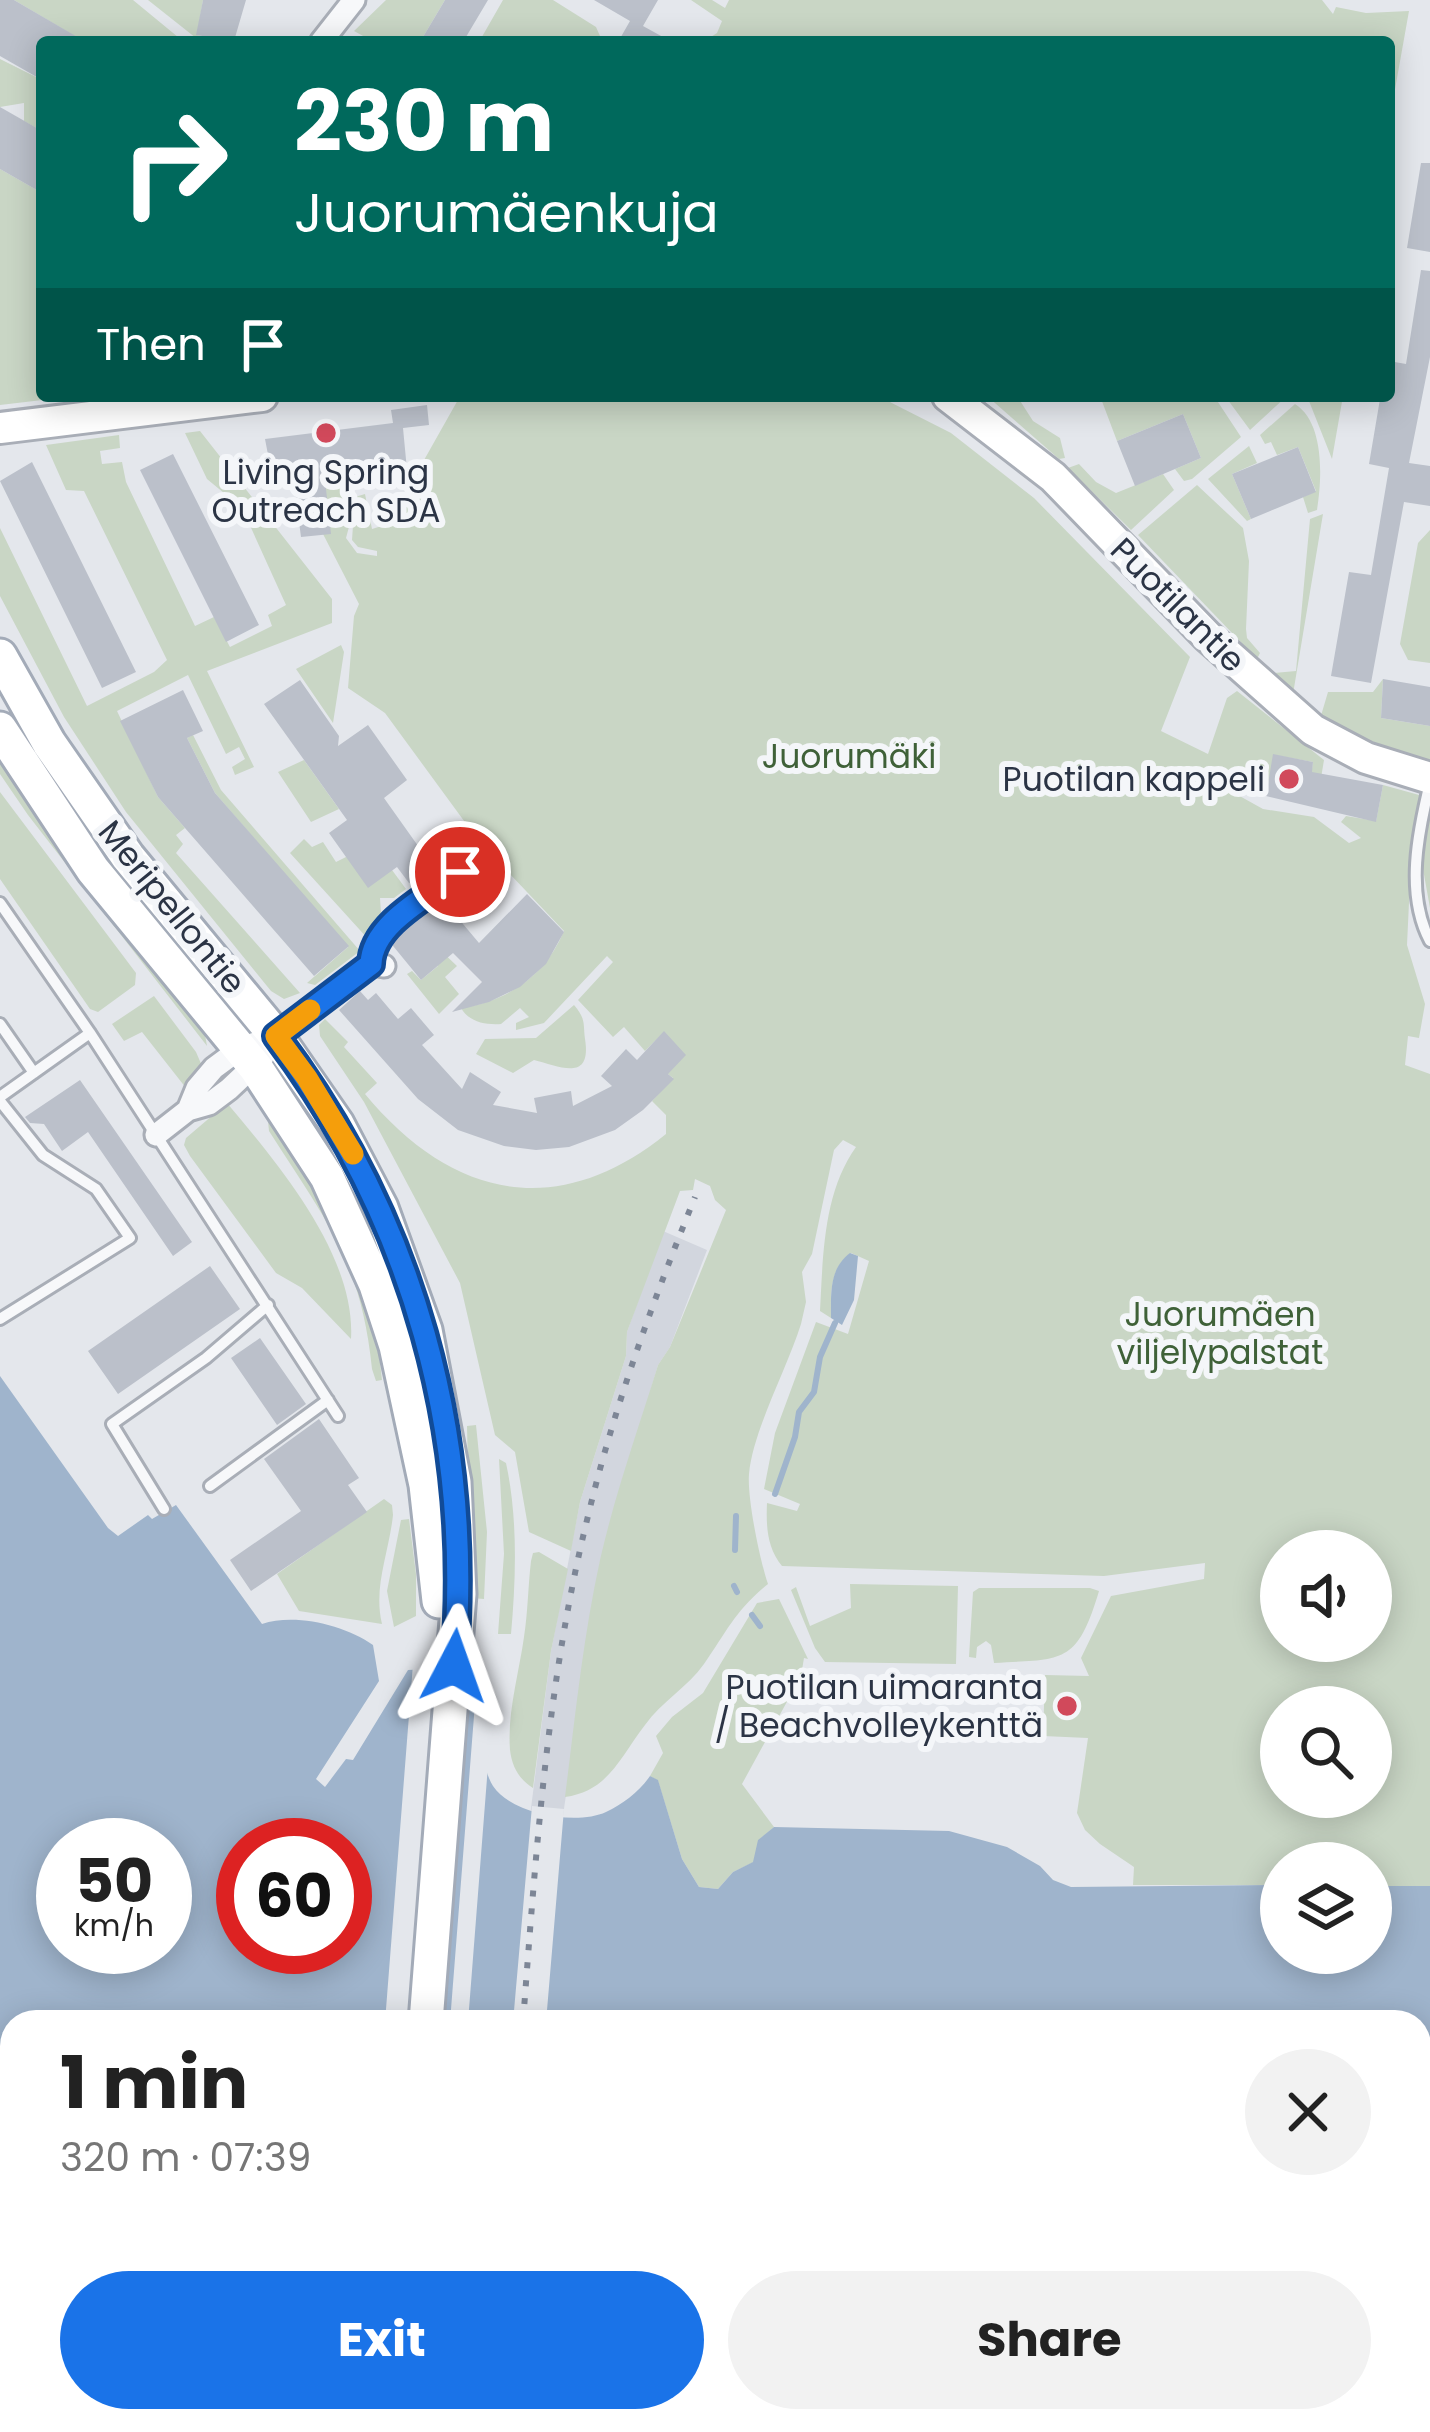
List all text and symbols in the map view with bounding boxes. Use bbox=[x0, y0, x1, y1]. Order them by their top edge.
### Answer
text: 230 m bbox=[294, 63, 554, 180]
icon: right bbox=[96, 84, 252, 240]
text: Juorumäenkuja bbox=[294, 175, 719, 251]
icon: arrive bbox=[230, 312, 296, 378]
text: Then bbox=[96, 313, 206, 376]
marker: Living Spring Outreach SDA bbox=[313, 420, 339, 446]
place label: Living Spring Outreach SDA bbox=[211, 449, 441, 534]
street label: Puotilantie bbox=[1100, 527, 1256, 683]
park label: Juorumäki bbox=[762, 733, 936, 780]
place label: Puotilan kappeli bbox=[1003, 756, 1265, 803]
marker: Puotilan kappeli bbox=[1276, 766, 1302, 792]
street label: Meripellontie bbox=[87, 810, 257, 1004]
pin bbox=[409, 821, 511, 923]
icon: arrive bbox=[427, 839, 493, 905]
park label: Juorumäen viljelypalstat bbox=[1117, 1291, 1323, 1376]
map controls bbox=[1260, 1530, 1392, 1974]
button: sound bbox=[1260, 1530, 1392, 1662]
position arrow bbox=[391, 1603, 517, 1729]
place label: Puotilan uimaranta / Beachvolleykenttä bbox=[715, 1664, 1043, 1749]
button: search bbox=[1260, 1686, 1392, 1818]
marker: Puotilan uimaranta / Beachvolleykenttä bbox=[1054, 1693, 1080, 1719]
speed limit sign: 60 bbox=[216, 1818, 372, 1974]
text: 50 bbox=[75, 1839, 153, 1923]
button: layers bbox=[1260, 1842, 1392, 1974]
text: km/h bbox=[74, 1904, 154, 1947]
text: 1 min bbox=[60, 2032, 248, 2133]
button: close bbox=[1245, 2049, 1371, 2175]
text: 320 m · 07:39 bbox=[60, 2130, 311, 2185]
button: Exit bbox=[60, 2271, 704, 2409]
button: Share bbox=[728, 2271, 1371, 2409]

